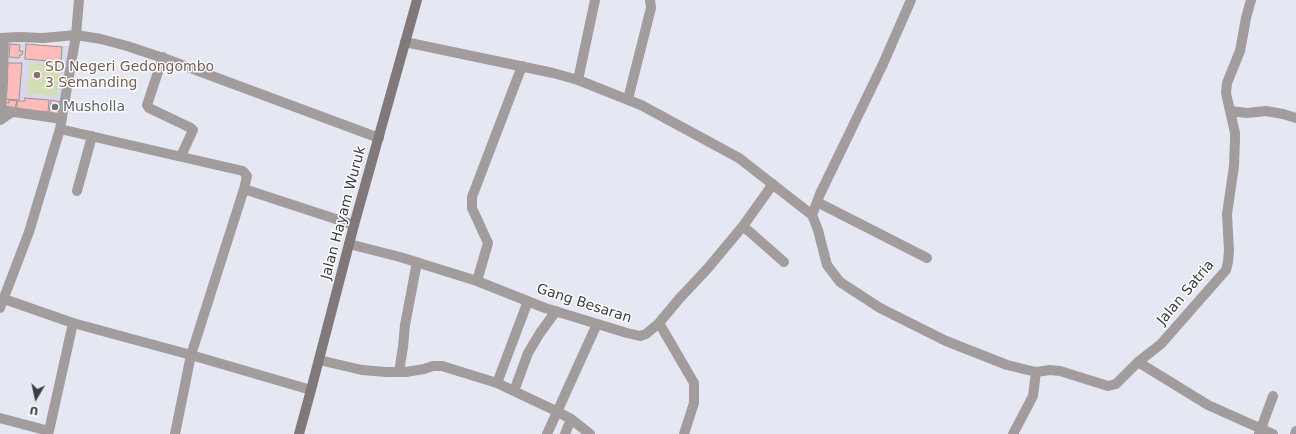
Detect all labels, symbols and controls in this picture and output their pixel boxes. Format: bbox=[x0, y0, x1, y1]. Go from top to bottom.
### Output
place label: SD Negeri Gedongombo 3 Semanding bbox=[45, 59, 214, 92]
marker: SD Negeri Gedongombo 3 Semanding bbox=[32, 70, 42, 80]
place label: Musholla bbox=[63, 99, 125, 115]
marker: Musholla bbox=[50, 102, 60, 112]
street label: Jalan Hayam Wuruk bbox=[318, 144, 370, 282]
street label: Jalan Satria bbox=[1154, 257, 1218, 329]
street label: Gang Besaran bbox=[534, 281, 634, 327]
north arrow bbox=[16, 378, 56, 418]
text: U bbox=[29, 403, 39, 417]

